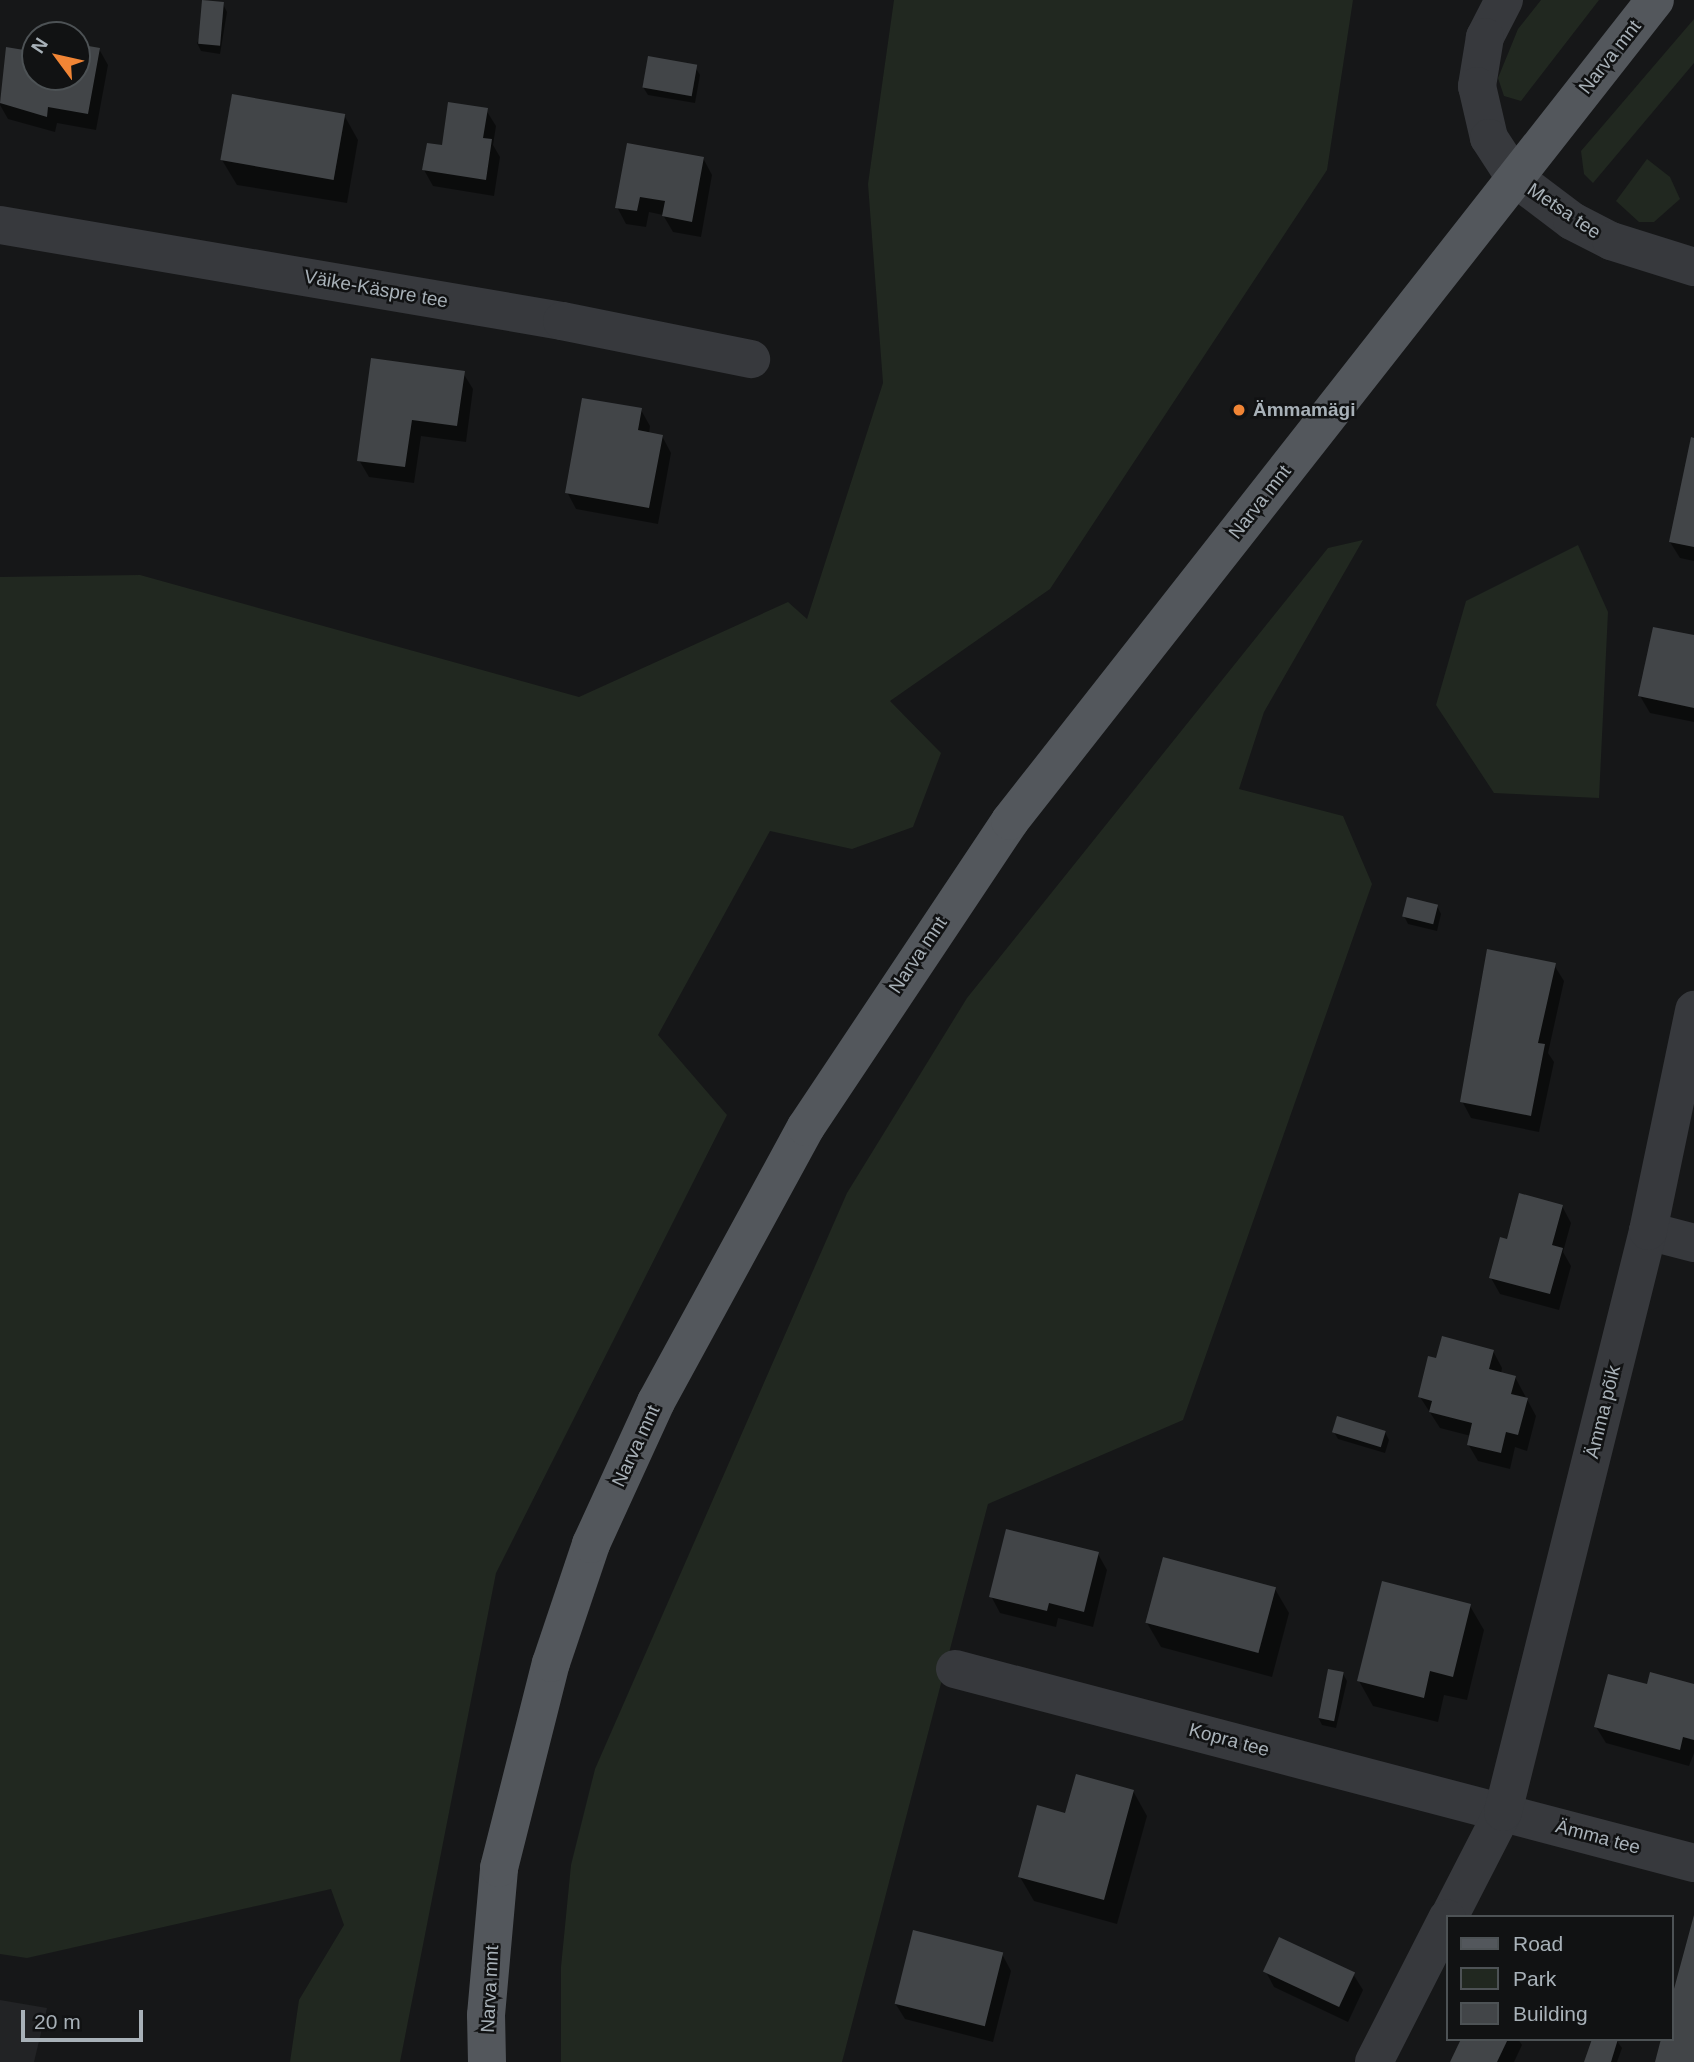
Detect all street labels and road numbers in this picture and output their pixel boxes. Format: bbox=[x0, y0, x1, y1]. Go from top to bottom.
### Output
street label: Narva mnt bbox=[1574, 15, 1646, 99]
street label: Metsa tee bbox=[1523, 178, 1605, 244]
street label: Väike-Käspre tee bbox=[302, 265, 450, 313]
street label: Narva mnt bbox=[1224, 460, 1296, 544]
street label: Narva mnt bbox=[884, 912, 952, 998]
street label: Ämma põik bbox=[1580, 1363, 1626, 1461]
street label: Narva mnt bbox=[607, 1401, 665, 1491]
street label: Kopra tee bbox=[1186, 1718, 1272, 1762]
street label: Ämma tee bbox=[1553, 1815, 1643, 1859]
street label: Narva mnt bbox=[476, 1945, 504, 2033]

